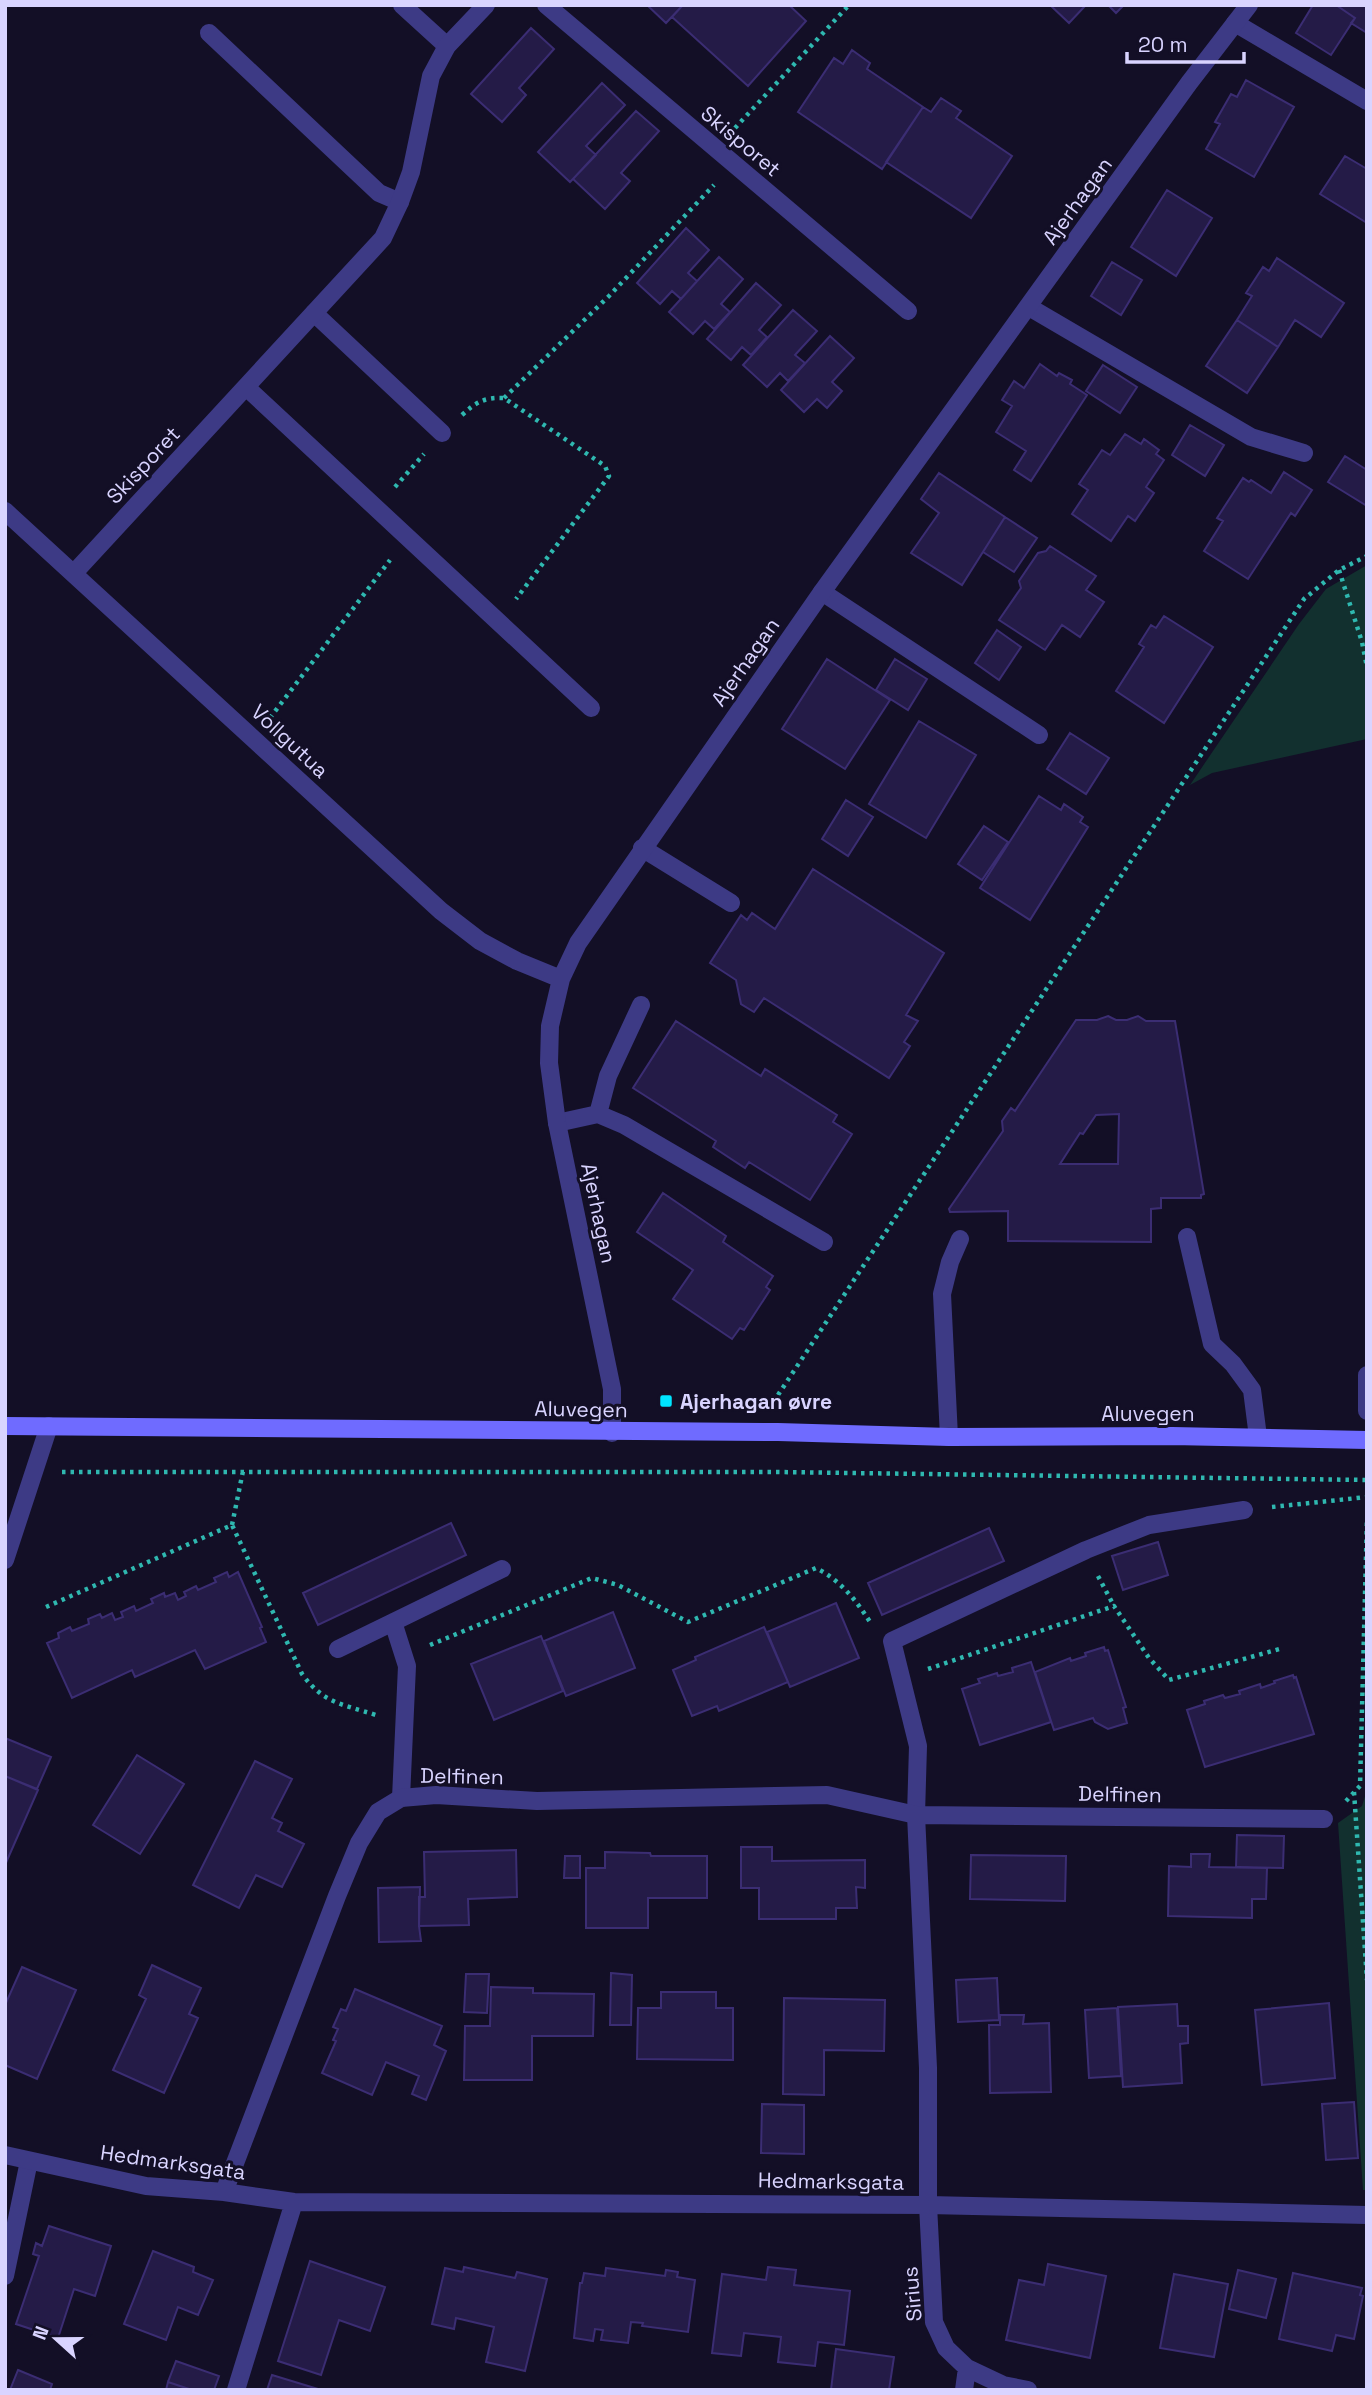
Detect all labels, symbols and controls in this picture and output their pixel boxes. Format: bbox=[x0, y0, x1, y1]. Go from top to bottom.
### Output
scale bar bbox=[1127, 21, 1244, 65]
text: 20 m bbox=[1138, 31, 1188, 58]
street label: Skisporet bbox=[696, 100, 786, 182]
street label: Ajerhagan bbox=[1036, 152, 1118, 250]
street label: Skisporet bbox=[100, 421, 186, 509]
street label: Ajerhagan bbox=[705, 613, 785, 711]
street label: Vollgutua bbox=[246, 698, 334, 784]
street label: Ajerhagan bbox=[575, 1160, 623, 1266]
place label: Ajerhagan øvre bbox=[680, 1388, 832, 1415]
marker: Ajerhagan øvre bbox=[658, 1393, 674, 1409]
street label: Aluvegen bbox=[534, 1395, 628, 1423]
street label: Aluvegen bbox=[1101, 1400, 1195, 1427]
street label: Delfinen bbox=[420, 1762, 504, 1790]
street label: Delfinen bbox=[1078, 1780, 1162, 1808]
street label: Hedmarksgata bbox=[99, 2138, 247, 2186]
street label: Hedmarksgata bbox=[758, 2166, 904, 2196]
street label: Sirius bbox=[896, 2265, 928, 2323]
north arrow bbox=[21, 2304, 91, 2374]
text: N bbox=[27, 2323, 55, 2344]

